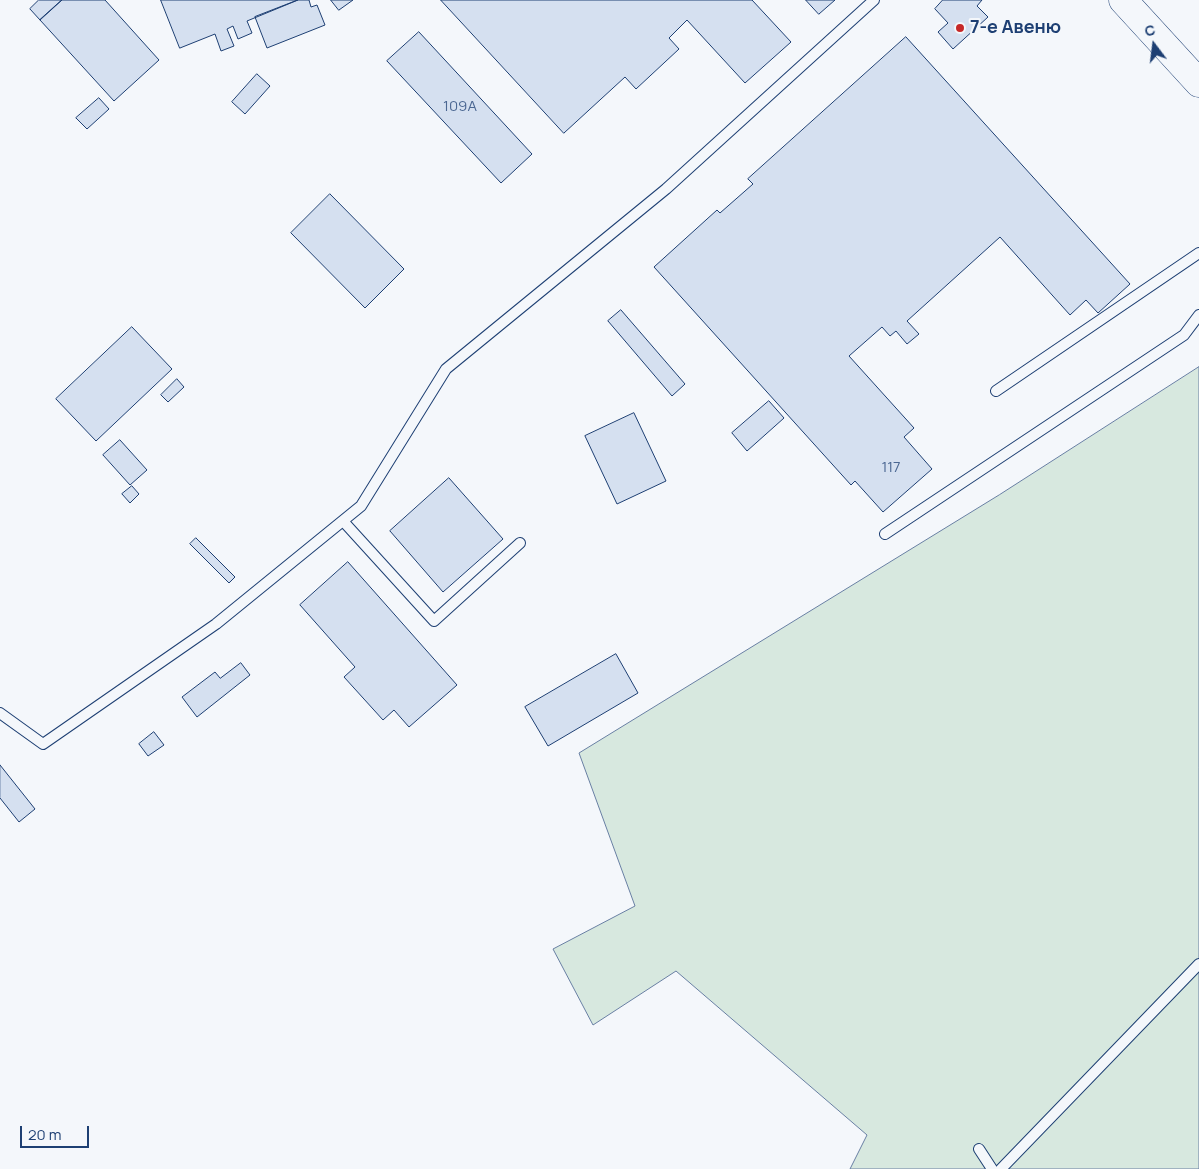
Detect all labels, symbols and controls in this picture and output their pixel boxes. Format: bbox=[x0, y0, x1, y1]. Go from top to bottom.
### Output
place label: 7-е Авеню bbox=[970, 17, 1061, 39]
north arrow bbox=[1129, 20, 1179, 70]
text: С bbox=[1143, 20, 1157, 41]
marker: 7-е Авеню bbox=[954, 22, 966, 34]
house number: 109А bbox=[443, 98, 477, 116]
house number: 117 bbox=[881, 459, 901, 477]
scale bar bbox=[22, 1116, 91, 1148]
text: 20 m bbox=[28, 1124, 61, 1145]

